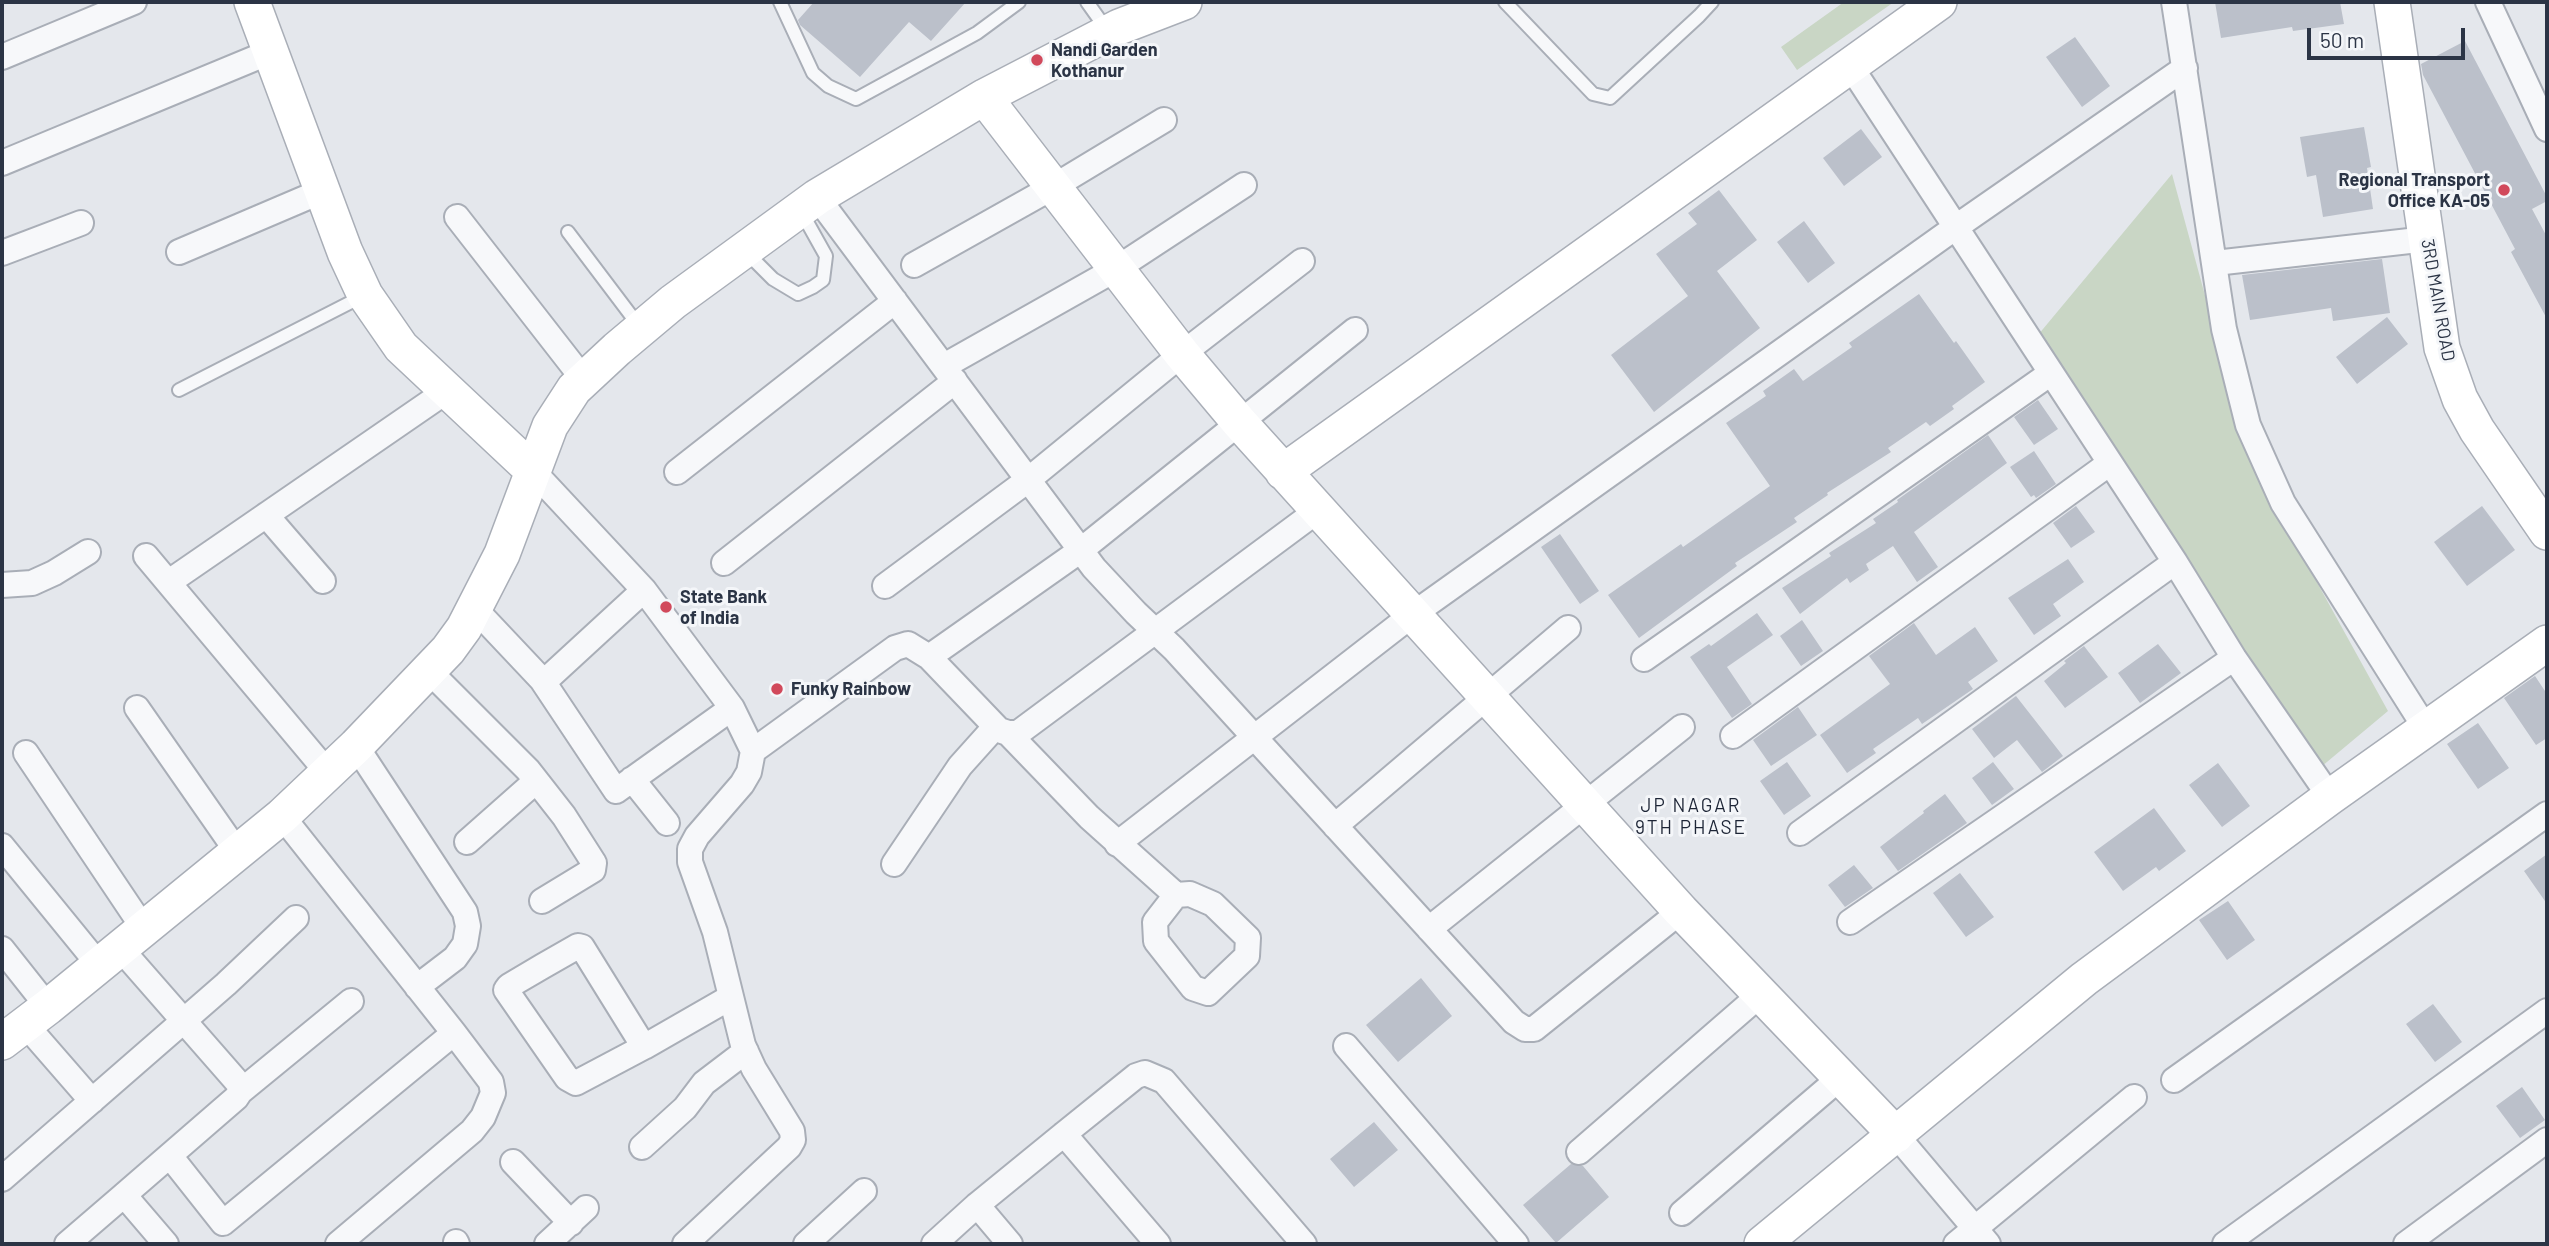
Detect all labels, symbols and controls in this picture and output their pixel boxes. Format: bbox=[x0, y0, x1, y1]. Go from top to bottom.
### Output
scale bar bbox=[2311, 14, 2468, 58]
text: 50 m bbox=[2320, 27, 2364, 52]
place label: Nandi Garden Kothanur bbox=[1051, 39, 1158, 82]
marker: Nandi Garden Kothanur bbox=[1029, 52, 1045, 68]
place label: Regional Transport Office KA-05 bbox=[2339, 169, 2490, 212]
marker: Regional Transport Office KA-05 bbox=[2496, 182, 2512, 198]
street label: 3RD MAIN ROAD bbox=[2417, 237, 2459, 363]
place label: State Bank of India bbox=[680, 586, 767, 628]
marker: State Bank of India bbox=[658, 599, 674, 615]
place label: Funky Rainbow bbox=[791, 678, 911, 700]
marker: Funky Rainbow bbox=[769, 681, 785, 697]
district label: JP NAGAR 9TH PHASE bbox=[1636, 795, 1746, 839]

